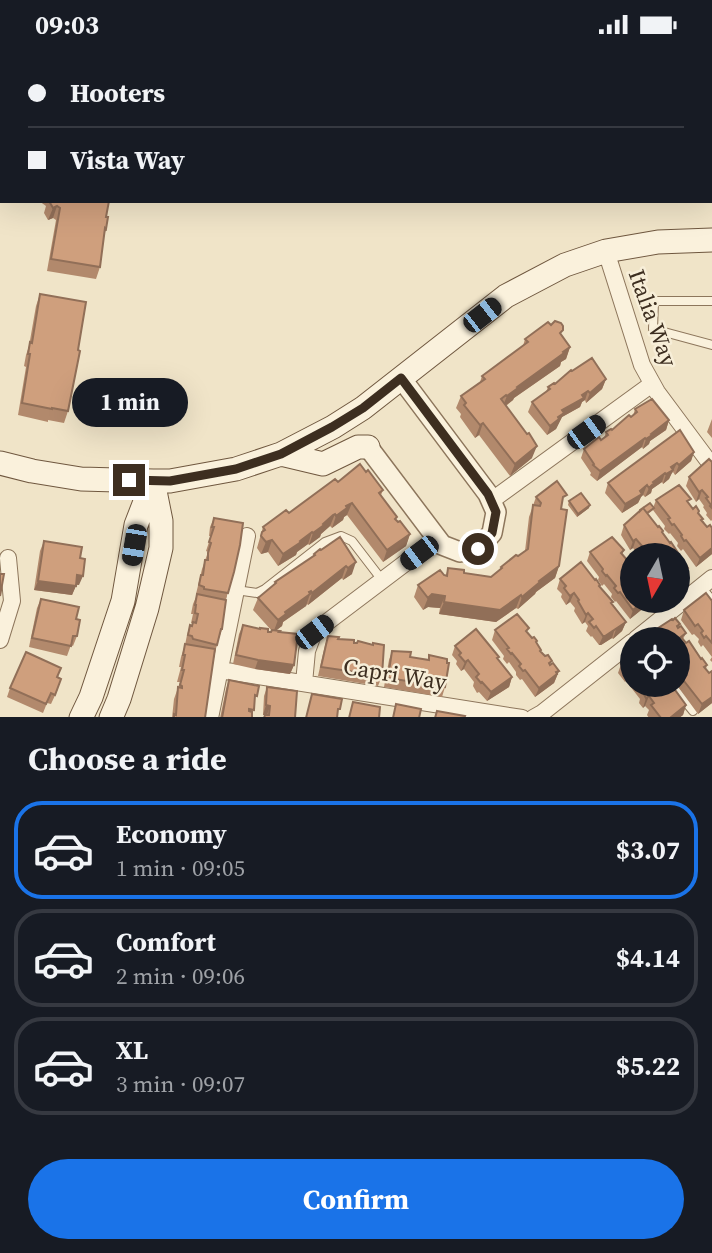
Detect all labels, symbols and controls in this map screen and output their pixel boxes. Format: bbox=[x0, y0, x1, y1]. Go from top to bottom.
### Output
text: 09:03 bbox=[35, 7, 99, 43]
text: Hooters bbox=[70, 75, 165, 111]
text: Vista Way bbox=[70, 142, 185, 178]
street label: Italia Way bbox=[621, 265, 685, 371]
car bbox=[459, 294, 506, 336]
callout: 1 min bbox=[71, 379, 187, 427]
text: 1 min bbox=[100, 386, 160, 418]
car bbox=[563, 411, 610, 453]
route end bbox=[113, 464, 145, 496]
car bbox=[121, 522, 148, 568]
car bbox=[396, 532, 443, 574]
route start bbox=[462, 533, 494, 565]
north arrow bbox=[620, 543, 690, 613]
map controls bbox=[620, 543, 690, 697]
car bbox=[291, 611, 338, 653]
button: locate bbox=[620, 627, 690, 697]
street label: Capri Way bbox=[341, 650, 449, 698]
text: Choose a ride bbox=[28, 737, 227, 781]
text: Economy bbox=[116, 816, 227, 852]
icon: car bbox=[32, 819, 95, 882]
text: $3.07 bbox=[616, 832, 680, 868]
text: 1 min · 09:05 bbox=[116, 852, 245, 884]
text: Comfort bbox=[116, 924, 216, 960]
icon: car bbox=[32, 927, 95, 990]
text: $4.14 bbox=[616, 940, 680, 976]
text: 2 min · 09:06 bbox=[116, 960, 245, 992]
text: XL bbox=[116, 1032, 148, 1068]
icon: car bbox=[32, 1035, 95, 1098]
text: $5.22 bbox=[616, 1048, 680, 1084]
text: 3 min · 09:07 bbox=[116, 1068, 245, 1100]
button: Confirm bbox=[28, 1159, 684, 1239]

